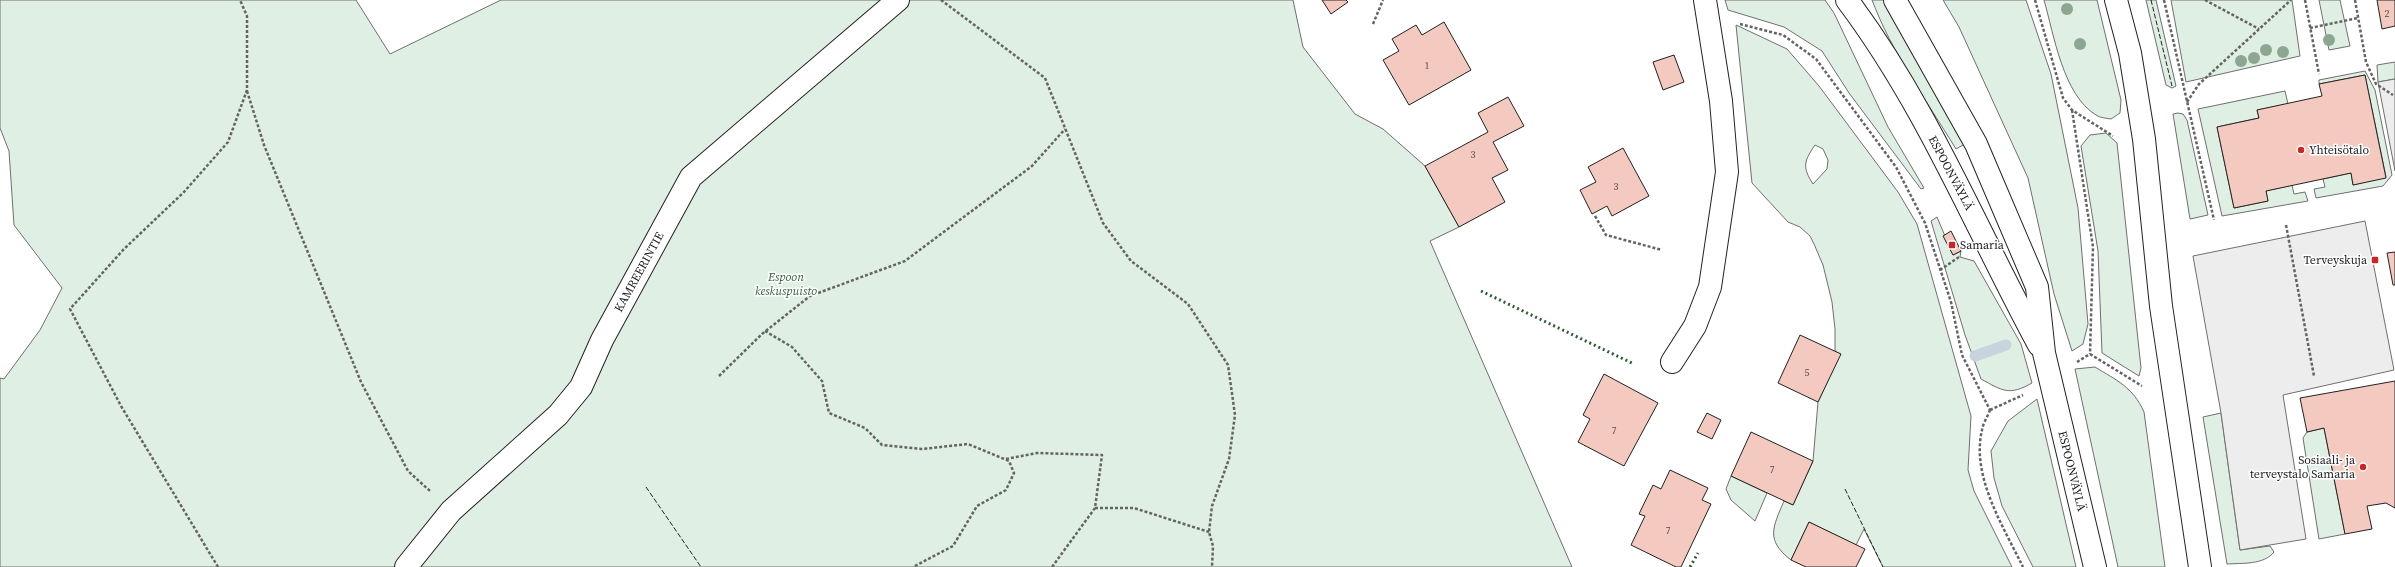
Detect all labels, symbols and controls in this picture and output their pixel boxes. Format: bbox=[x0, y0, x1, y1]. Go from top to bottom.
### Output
house number: 2 bbox=[2385, 7, 2390, 20]
house number: 1 bbox=[1425, 59, 1430, 72]
street label: ESPOONVÄYLÄ bbox=[1925, 133, 1977, 213]
place label: Yhteisötalo bbox=[2309, 142, 2370, 158]
marker: Yhteisötalo bbox=[2296, 145, 2306, 155]
house number: 3 bbox=[1471, 148, 1476, 161]
house number: 3 bbox=[1614, 180, 1619, 193]
street label: KAMREERINTIE bbox=[610, 229, 668, 315]
place label: Samaria bbox=[1960, 237, 2005, 253]
marker: Samaria bbox=[1947, 240, 1957, 250]
place label: Terveyskuja bbox=[2303, 252, 2368, 268]
marker: Terveyskuja bbox=[2370, 255, 2380, 265]
park label: Espoon keskuspuisto bbox=[755, 269, 817, 299]
house number: 5 bbox=[1805, 366, 1810, 379]
house number: 7 bbox=[1612, 424, 1617, 437]
street label: ESPOONVÄYLÄ bbox=[2054, 429, 2090, 513]
place label: Sosiaali- ja terveystalo Samaria bbox=[2250, 452, 2356, 482]
marker: Sosiaali- ja terveystalo Samaria bbox=[2358, 462, 2368, 472]
house number: 7 bbox=[1770, 463, 1775, 476]
house number: 7 bbox=[1666, 524, 1671, 537]

